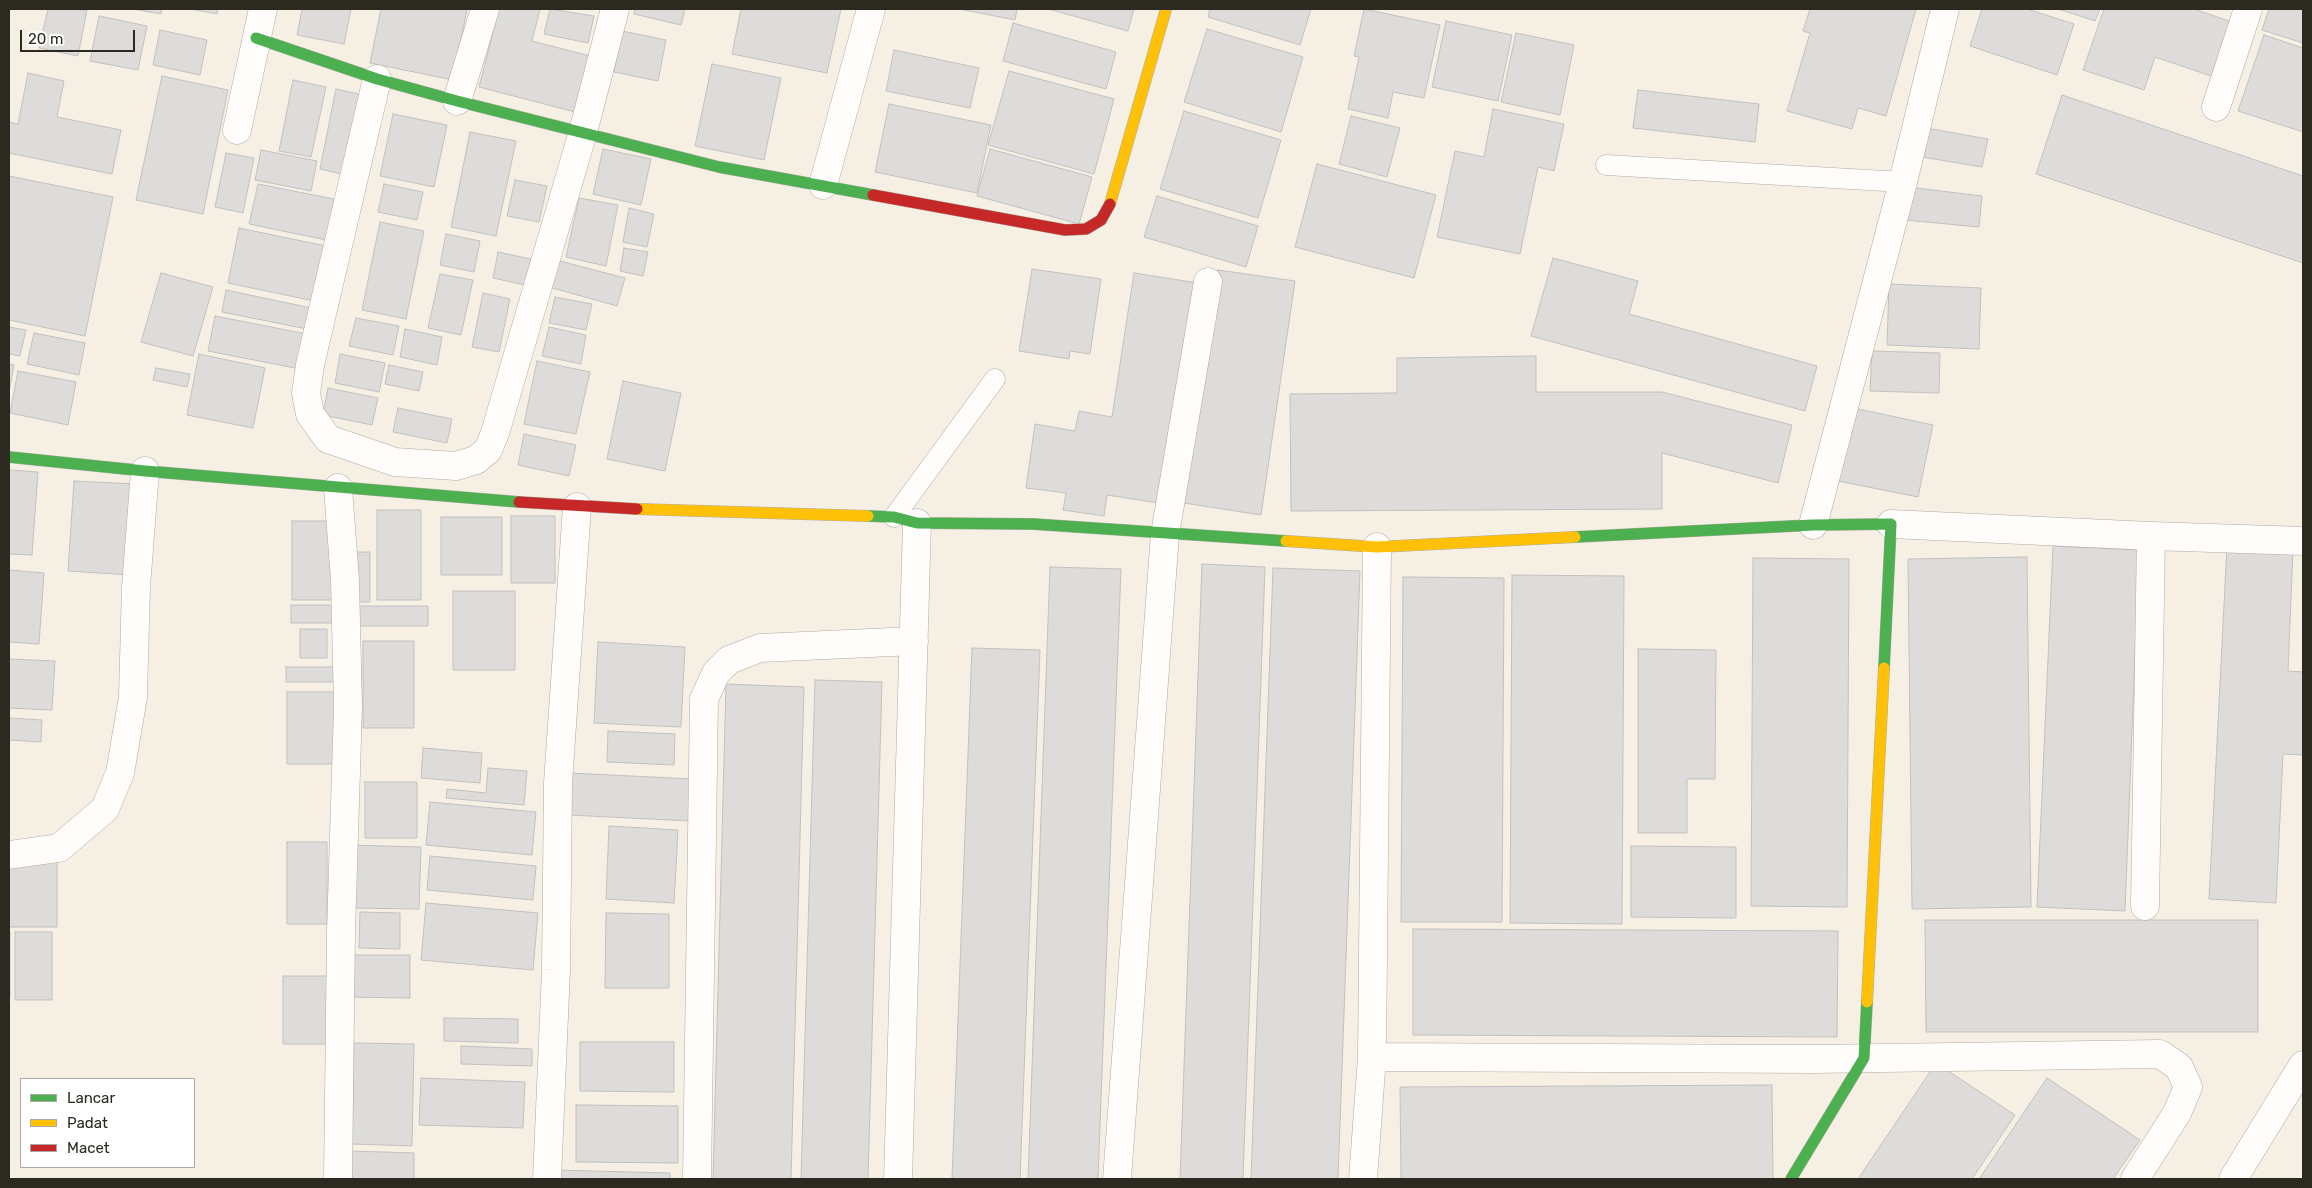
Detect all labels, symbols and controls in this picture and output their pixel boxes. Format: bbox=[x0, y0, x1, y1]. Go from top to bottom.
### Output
scale bar bbox=[22, 20, 138, 52]
text: 20 m bbox=[28, 30, 63, 48]
legend bbox=[20, 1078, 195, 1168]
text: Lancar bbox=[67, 1089, 115, 1107]
text: Padat bbox=[67, 1114, 108, 1132]
text: Macet bbox=[67, 1139, 110, 1157]

